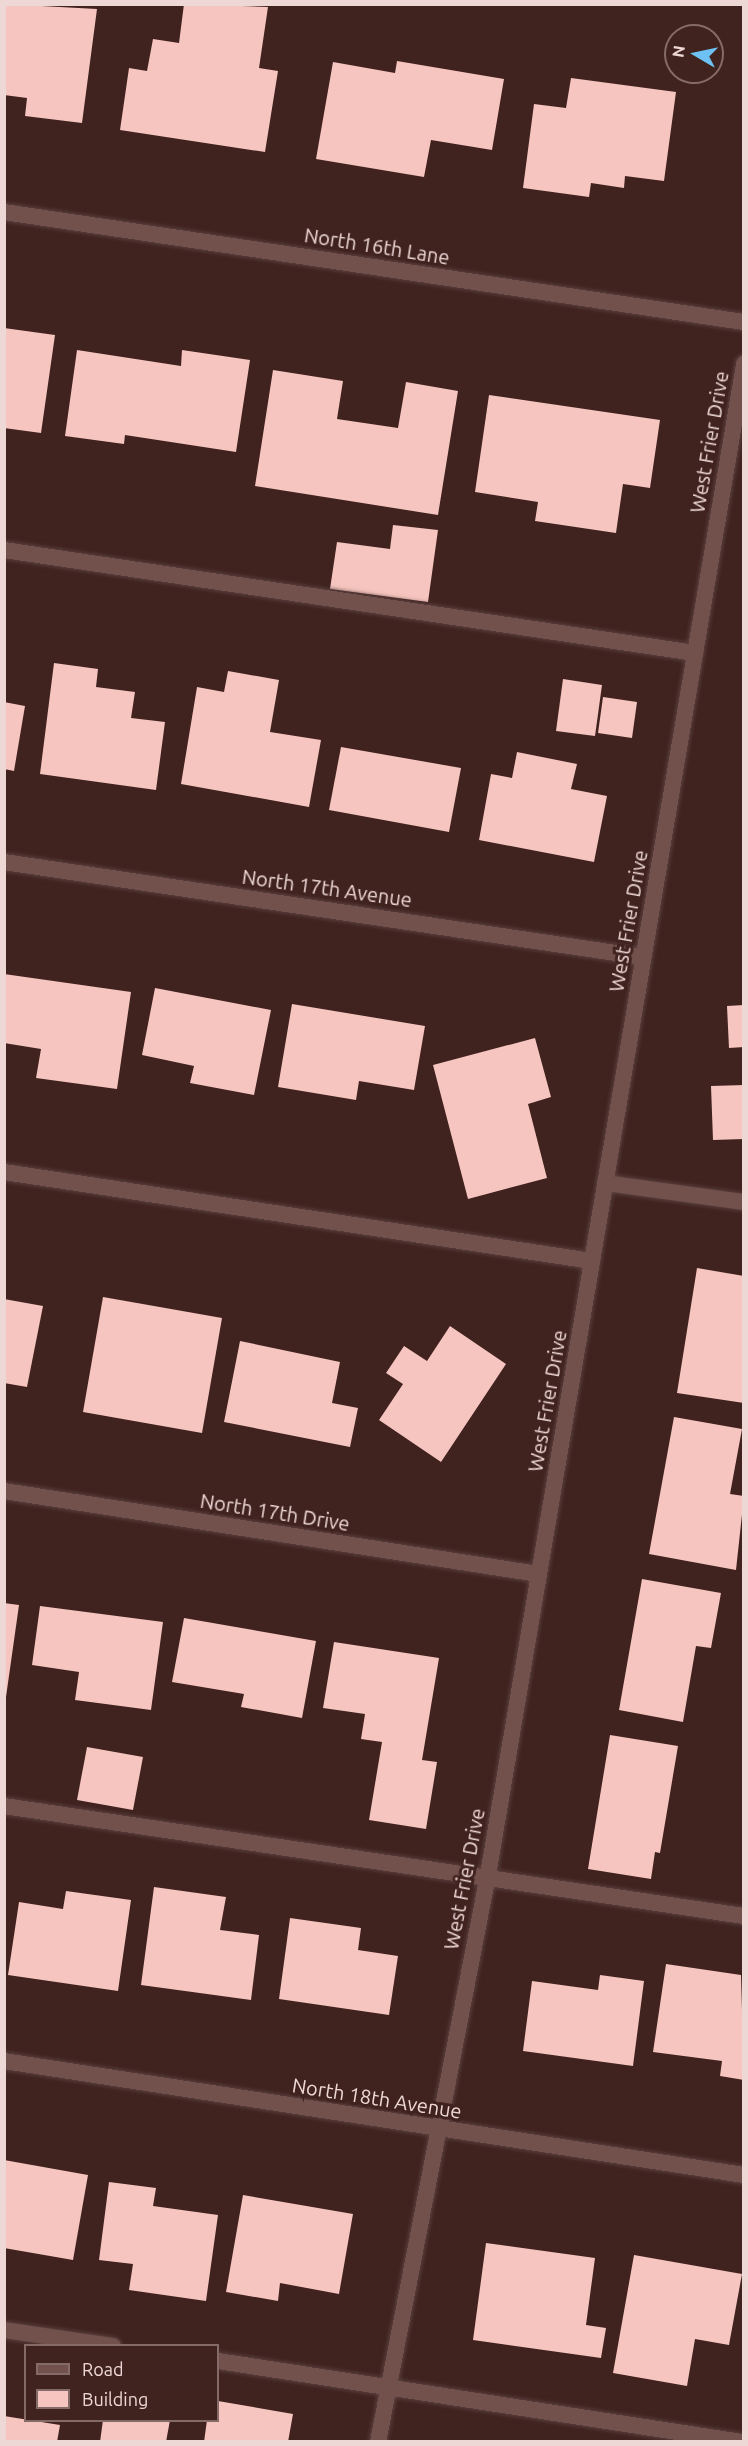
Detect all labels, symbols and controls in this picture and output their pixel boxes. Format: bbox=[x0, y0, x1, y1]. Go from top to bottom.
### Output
north arrow bbox=[664, 24, 724, 84]
text: N bbox=[668, 44, 688, 59]
street label: North 16th Lane bbox=[303, 223, 451, 269]
street label: West Frier Drive bbox=[685, 369, 733, 515]
street label: West Frier Drive bbox=[604, 848, 652, 994]
street label: North 17th Avenue bbox=[241, 864, 413, 912]
street label: West Frier Drive bbox=[523, 1328, 571, 1474]
street label: North 17th Drive bbox=[198, 1488, 352, 1536]
street label: West Frier Drive bbox=[439, 1806, 489, 1952]
street label: North 18th Avenue bbox=[291, 2073, 463, 2123]
legend bbox=[24, 2344, 219, 2422]
text: Road bbox=[82, 2359, 124, 2379]
text: Building bbox=[82, 2389, 148, 2409]

